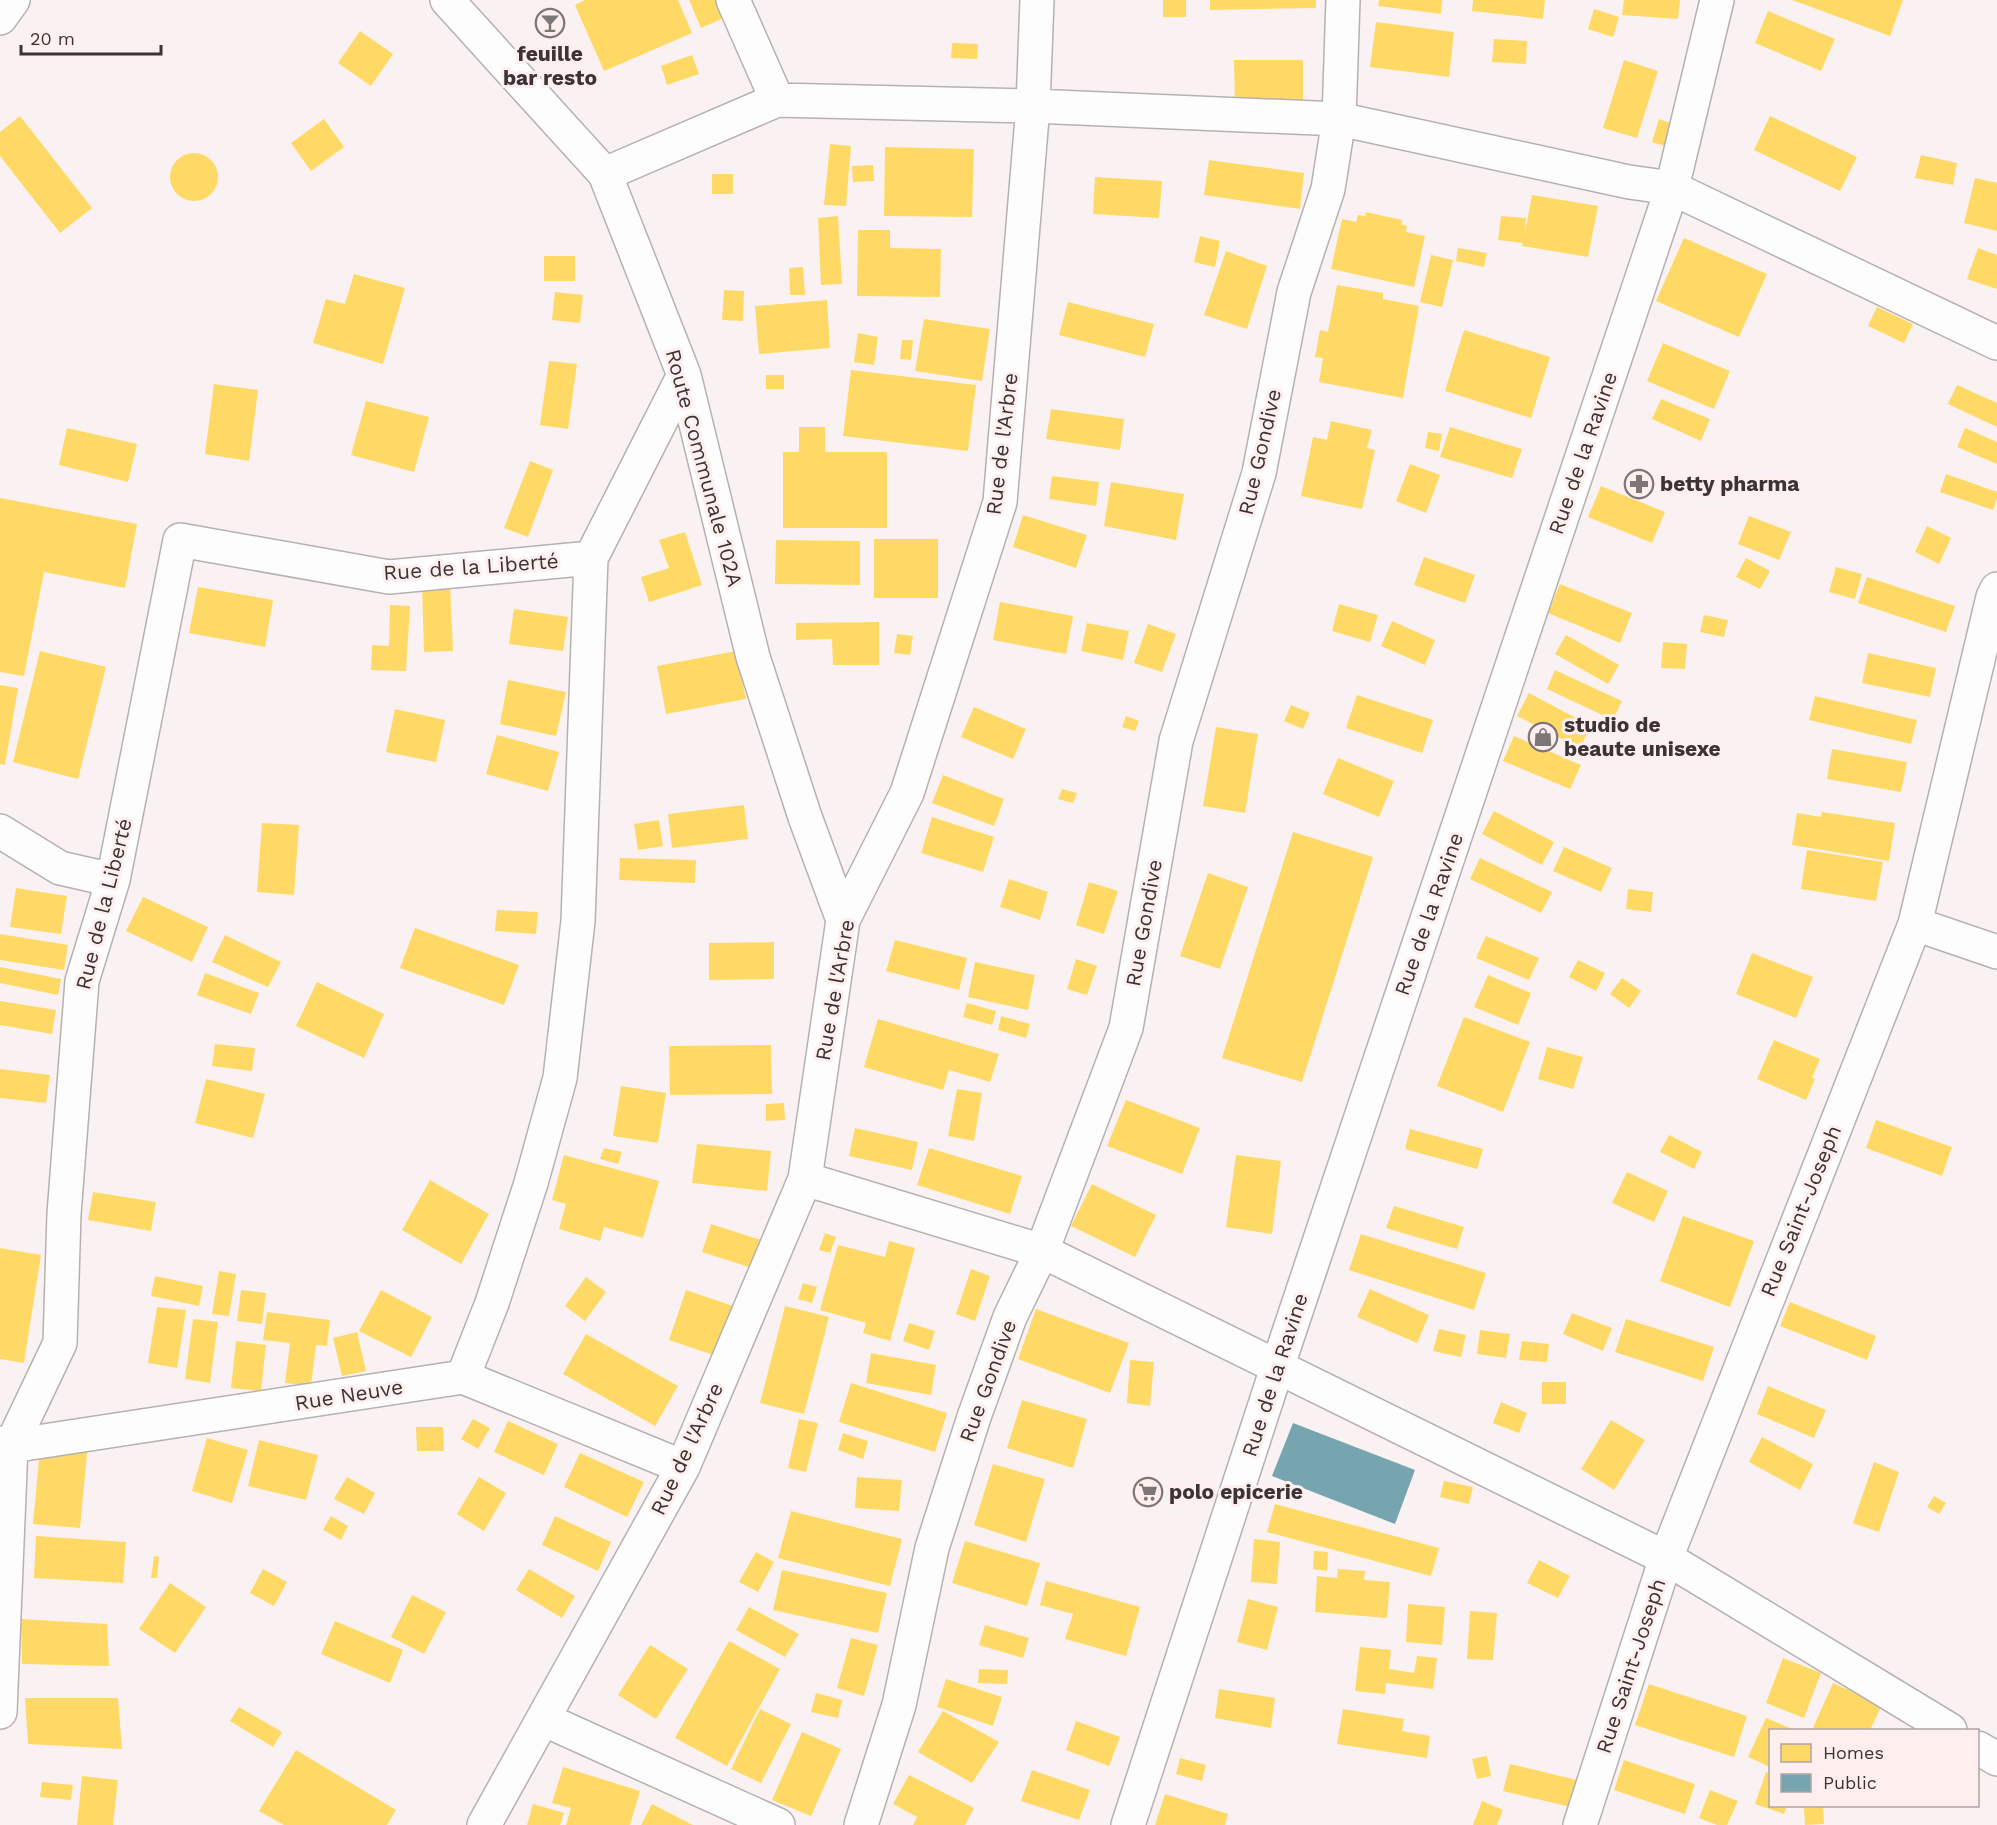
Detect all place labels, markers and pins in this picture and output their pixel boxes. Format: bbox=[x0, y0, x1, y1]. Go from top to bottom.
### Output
bar icon: feuille bar resto bbox=[534, 7, 566, 39]
place label: feuille bar resto bbox=[503, 41, 597, 90]
pharmacy icon: betty pharma bbox=[1623, 468, 1655, 500]
place label: betty pharma bbox=[1660, 471, 1800, 496]
place label: studio de beaute unisexe bbox=[1564, 712, 1721, 761]
shop icon: studio de beaute unisexe bbox=[1527, 721, 1559, 753]
supermarket icon: polo epicerie bbox=[1132, 1476, 1164, 1508]
place label: polo epicerie bbox=[1169, 1479, 1303, 1504]

